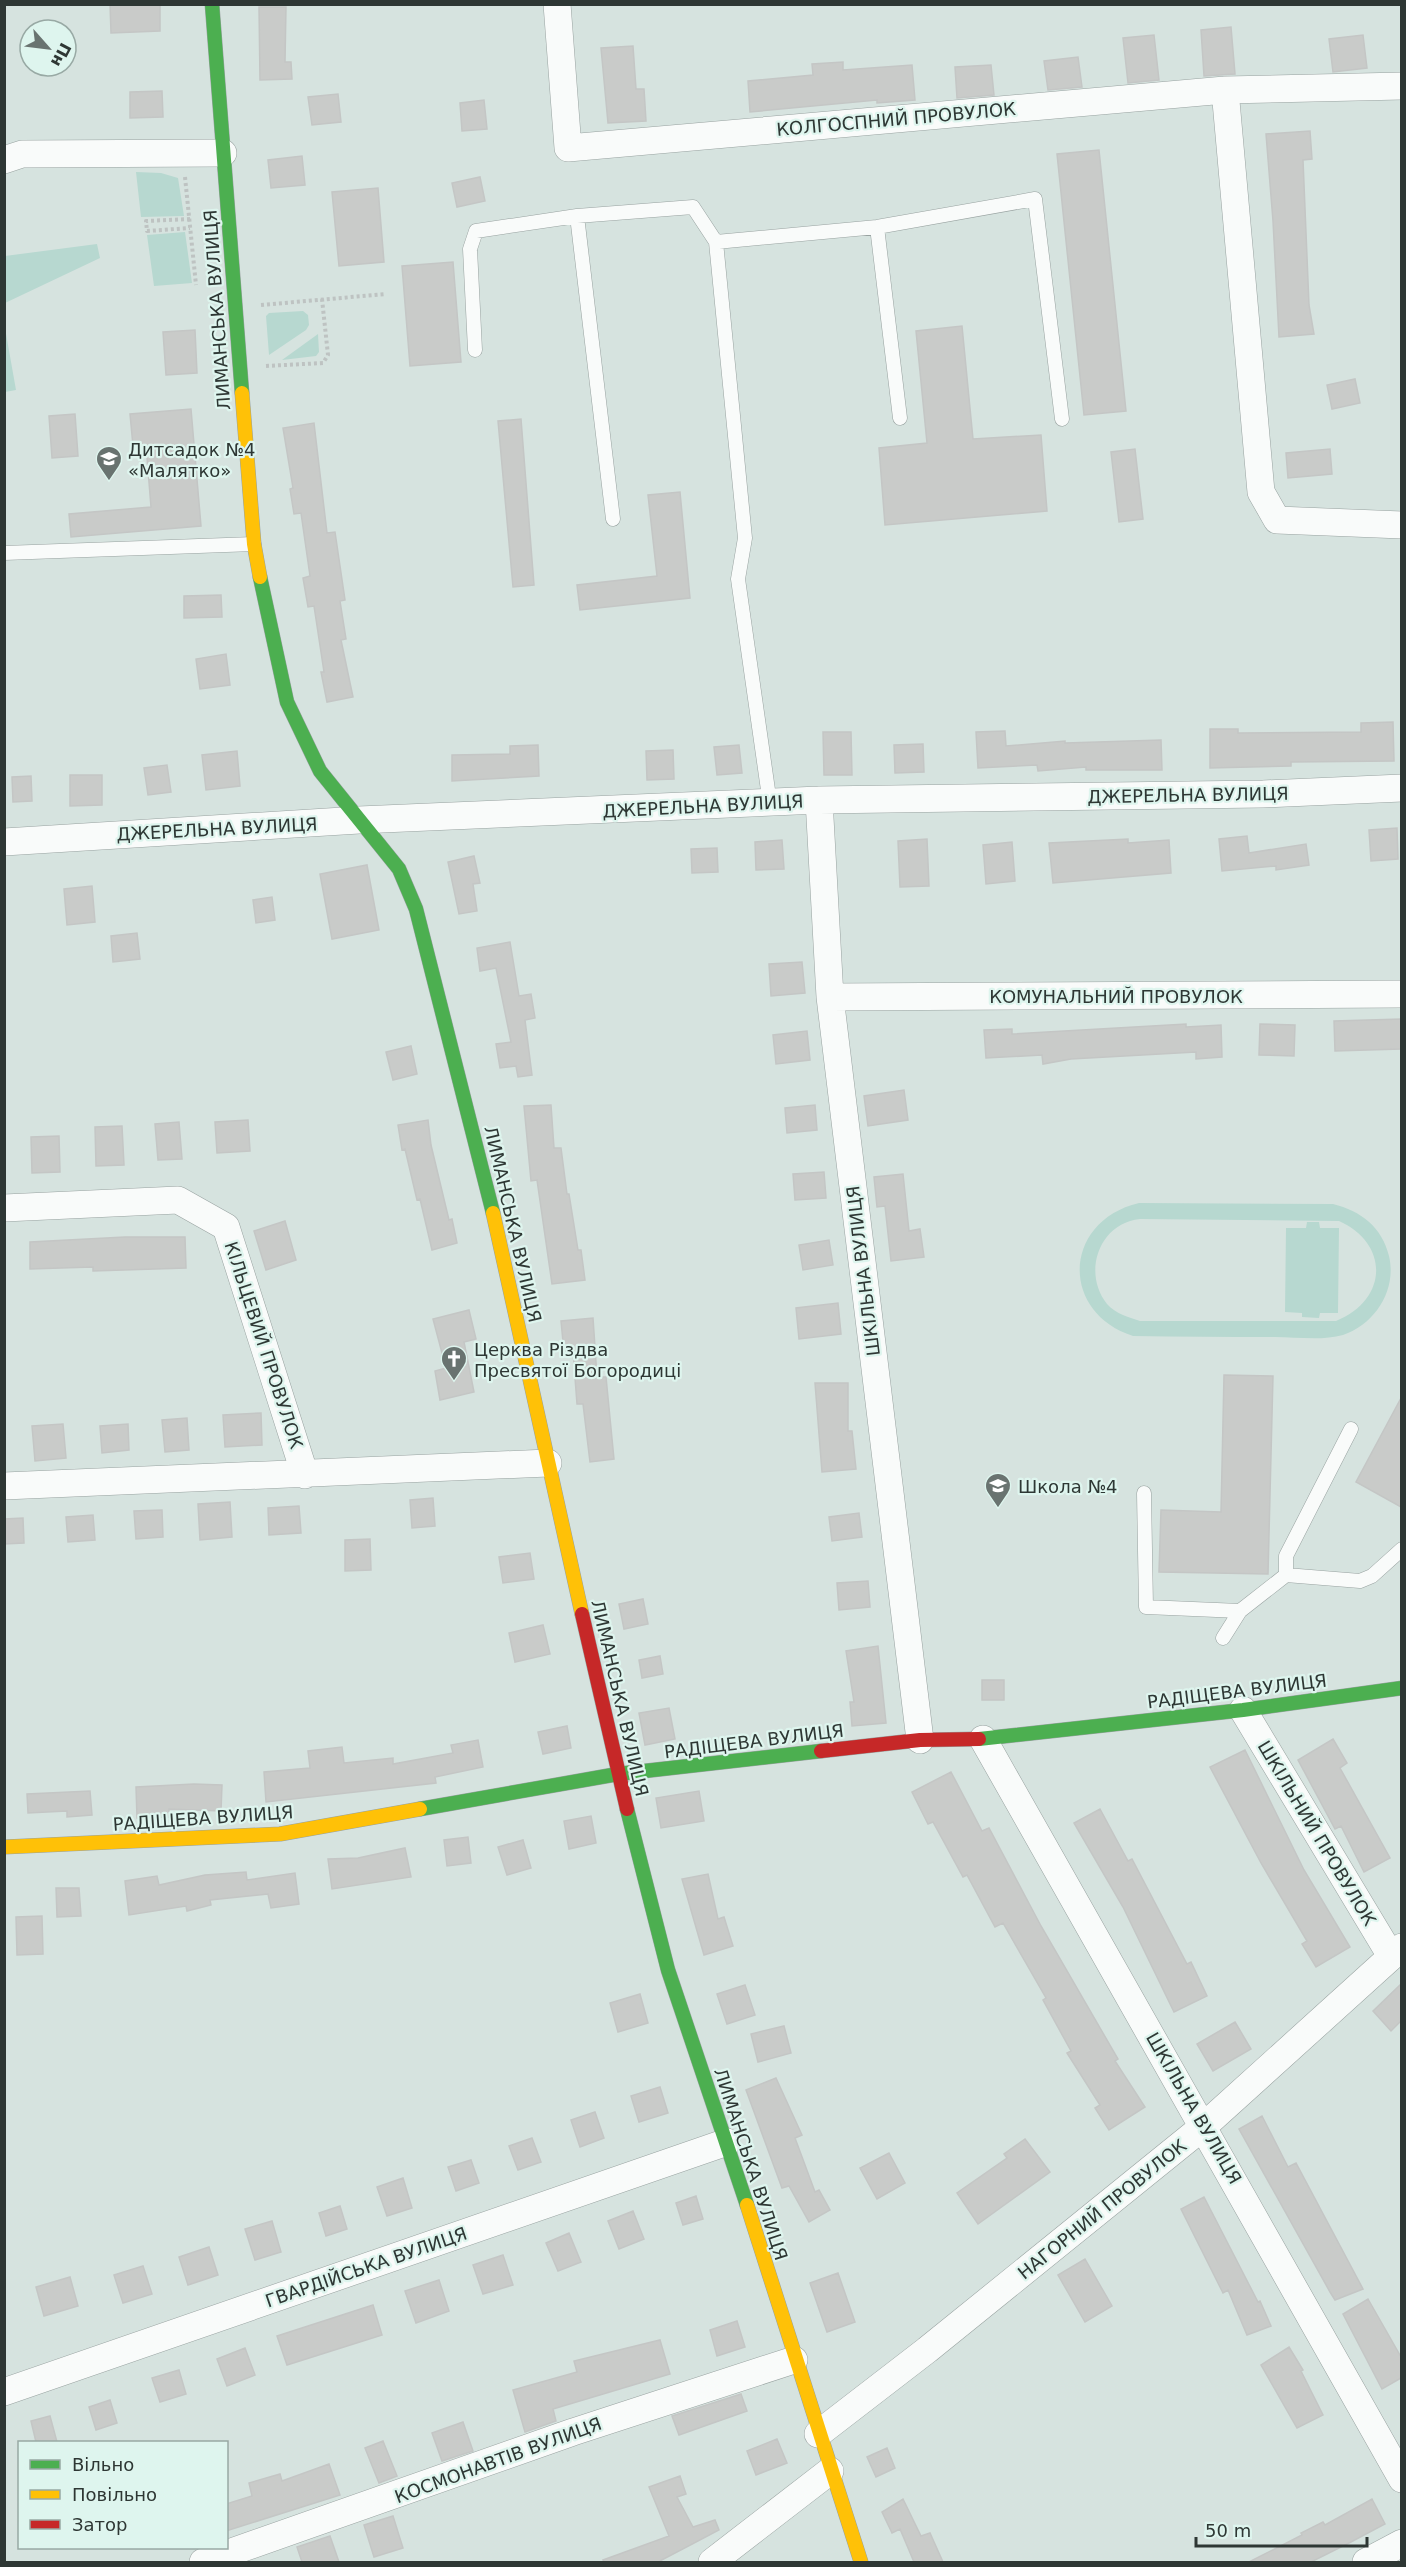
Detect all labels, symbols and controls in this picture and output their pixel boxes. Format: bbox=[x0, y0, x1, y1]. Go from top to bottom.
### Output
north arrow bbox=[18, 18, 78, 78]
text: Пн bbox=[47, 40, 75, 70]
street label: КОЛГОСПНИЙ ПРОВУЛОК bbox=[775, 98, 1017, 140]
street label: ЛИМАНСЬКА ВУЛИЦЯ bbox=[200, 209, 234, 411]
place label: Дитсадок №4 «Малятко» bbox=[128, 439, 255, 481]
school or university icon: Дитсадок №4 «Малятко» bbox=[94, 444, 124, 482]
street label: ДЖЕРЕЛЬНА ВУЛИЦЯ bbox=[1087, 783, 1289, 807]
street label: ДЖЕРЕЛЬНА ВУЛИЦЯ bbox=[602, 790, 804, 822]
street label: ДЖЕРЕЛЬНА ВУЛИЦЯ bbox=[116, 813, 318, 845]
street label: КОМУНАЛЬНИЙ ПРОВУЛОК bbox=[989, 986, 1243, 1007]
street label: ЛИМАНСЬКА ВУЛИЦЯ bbox=[480, 1124, 546, 1324]
street label: ШКІЛЬНА ВУЛИЦЯ bbox=[842, 1185, 884, 1357]
street label: КІЛЬЦЕВИЙ ПРОВУЛОК bbox=[221, 1239, 308, 1451]
place label: Церква Різдва Пресвятої Богородиці bbox=[474, 1339, 681, 1381]
church icon: Церква Різдва Пресвятої Богородиці bbox=[439, 1344, 469, 1382]
school or university icon: Школа №4 bbox=[983, 1471, 1013, 1509]
place label: Школа №4 bbox=[1018, 1476, 1118, 1497]
street label: ЛИМАНСЬКА ВУЛИЦЯ bbox=[587, 1598, 653, 1798]
street label: РАДІЩЕВА ВУЛИЦЯ bbox=[1146, 1670, 1328, 1712]
street label: РАДІЩЕВА ВУЛИЦЯ bbox=[663, 1720, 845, 1762]
street label: ШКІЛЬНИЙ ПРОВУЛОК bbox=[1253, 1737, 1381, 1929]
street label: РАДІЩЕВА ВУЛИЦЯ bbox=[112, 1801, 294, 1835]
street label: ШКІЛЬНА ВУЛИЦЯ bbox=[1142, 2028, 1246, 2188]
street label: ЛИМАНСЬКА ВУЛИЦЯ bbox=[710, 2065, 792, 2263]
street label: НАГОРНИЙ ПРОВУЛОК bbox=[1014, 2135, 1191, 2283]
street label: ГВАРДІЙСЬКА ВУЛИЦЯ bbox=[262, 2223, 470, 2311]
street label: КОСМОНАВТІВ ВУЛИЦЯ bbox=[392, 2413, 604, 2507]
legend bbox=[18, 2441, 228, 2549]
text: Вільно bbox=[72, 2454, 134, 2475]
text: Повільно bbox=[72, 2484, 157, 2505]
scale bar bbox=[1196, 2510, 1367, 2548]
text: Затор bbox=[72, 2514, 128, 2535]
text: 50 m bbox=[1205, 2520, 1251, 2541]

